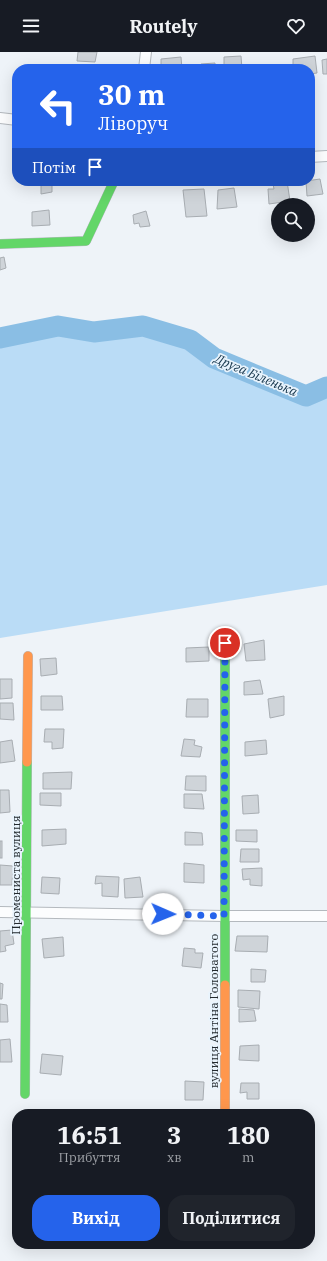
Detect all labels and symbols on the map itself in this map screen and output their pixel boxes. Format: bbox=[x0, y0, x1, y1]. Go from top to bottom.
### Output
water label: Друга Біленька bbox=[210, 349, 300, 400]
pin bbox=[208, 626, 242, 660]
street label: Промениста вулиця bbox=[8, 815, 23, 935]
position arrow bbox=[142, 893, 184, 935]
street label: вулиця Антіна Головатого bbox=[206, 933, 221, 1088]

